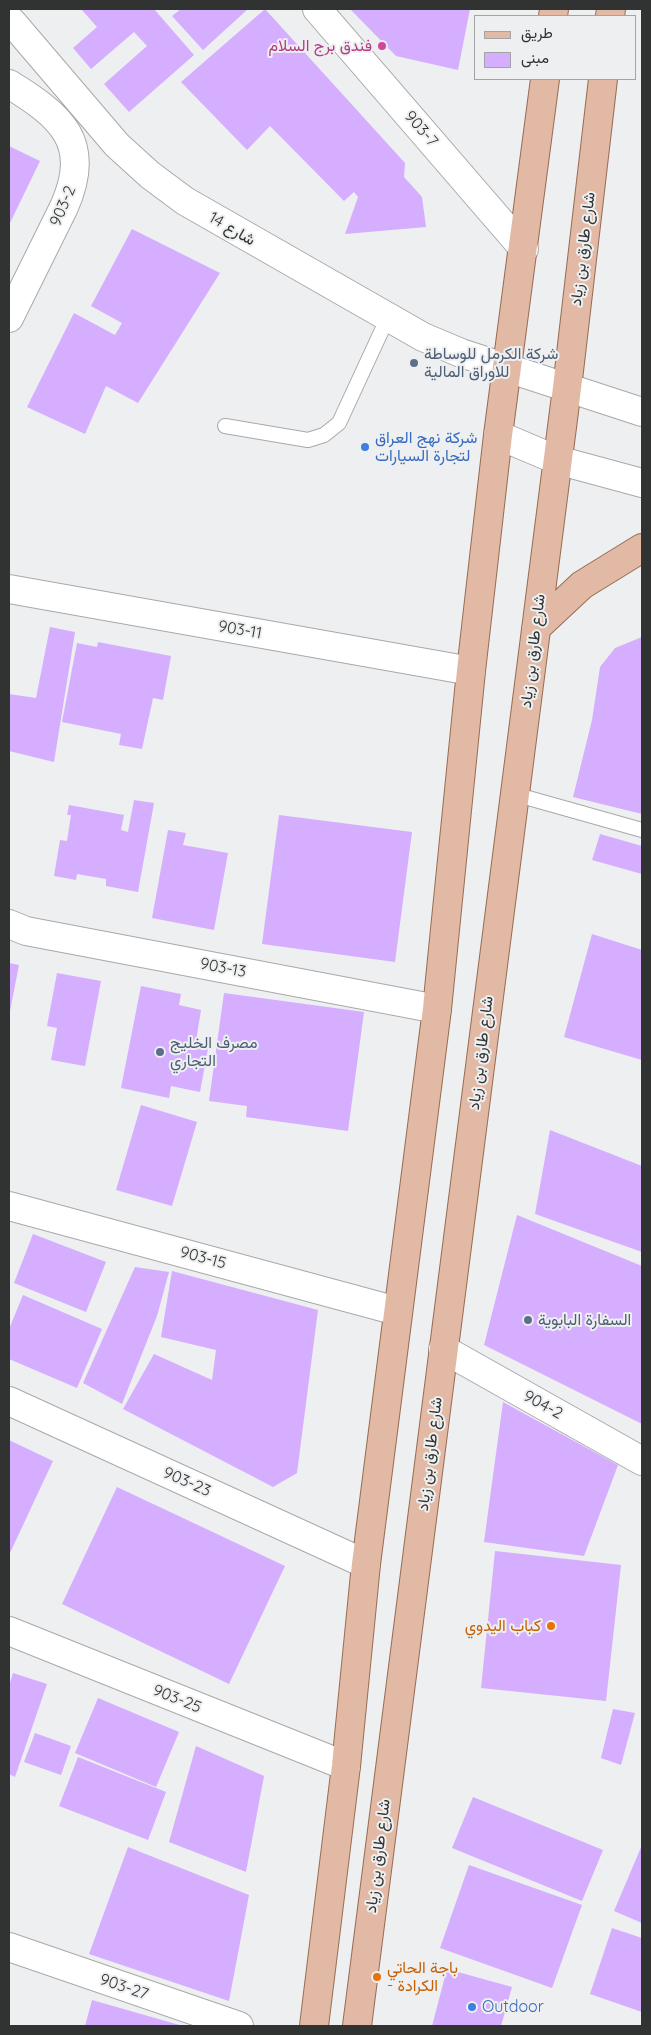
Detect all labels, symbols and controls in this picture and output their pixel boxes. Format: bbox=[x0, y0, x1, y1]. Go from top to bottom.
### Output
legend bbox=[473, 15, 636, 80]
text: طريق bbox=[521, 23, 553, 42]
place label: فندق برج السلام bbox=[268, 36, 372, 56]
marker: فندق برج السلام bbox=[376, 40, 388, 52]
text: مبنى bbox=[521, 48, 549, 67]
street label: 903-7 bbox=[400, 107, 442, 151]
street label: 903-2 bbox=[46, 183, 80, 229]
street label: شارع طارق بن زياد bbox=[566, 191, 600, 307]
street label: شارع 14 bbox=[205, 208, 259, 250]
place label: شركة الكرمل للوساطة للاوراق المالية bbox=[424, 344, 558, 382]
marker: شركة الكرمل للوساطة للاوراق المالية bbox=[408, 357, 420, 369]
place label: شركة نهج العراق لتجارة السيارات bbox=[375, 428, 477, 466]
marker: شركة نهج العراق لتجارة السيارات bbox=[359, 441, 371, 453]
street label: شارع طارق بن زياد bbox=[516, 593, 550, 709]
street label: 903-11 bbox=[217, 617, 263, 643]
street label: 903-13 bbox=[198, 954, 248, 982]
street label: شارع طارق بن زياد bbox=[464, 995, 498, 1111]
place label: مصرف الخليج التجاري bbox=[170, 1033, 258, 1071]
marker: مصرف الخليج التجاري bbox=[154, 1046, 166, 1058]
street label: 903-15 bbox=[178, 1243, 228, 1273]
place label: السفارة البابوية bbox=[538, 1310, 631, 1330]
marker: السفارة البابوية bbox=[522, 1314, 534, 1326]
street label: 904-2 bbox=[520, 1386, 566, 1424]
street label: شارع طارق بن زياد bbox=[413, 1396, 447, 1512]
street label: 903-23 bbox=[160, 1463, 214, 1501]
place label: كباب اليدوي bbox=[465, 1616, 541, 1636]
marker: كباب اليدوي bbox=[545, 1620, 557, 1632]
street label: 903-25 bbox=[150, 1681, 204, 1717]
street label: شارع طارق بن زياد bbox=[361, 1798, 395, 1914]
place label: باجة الحاتي - الكرادة bbox=[387, 1958, 458, 1996]
street label: 903-27 bbox=[97, 1970, 151, 2004]
marker: باجة الحاتي - الكرادة bbox=[371, 1971, 383, 1983]
place label: Outdoor bbox=[482, 1997, 544, 2017]
marker: Outdoor bbox=[466, 2001, 478, 2013]

